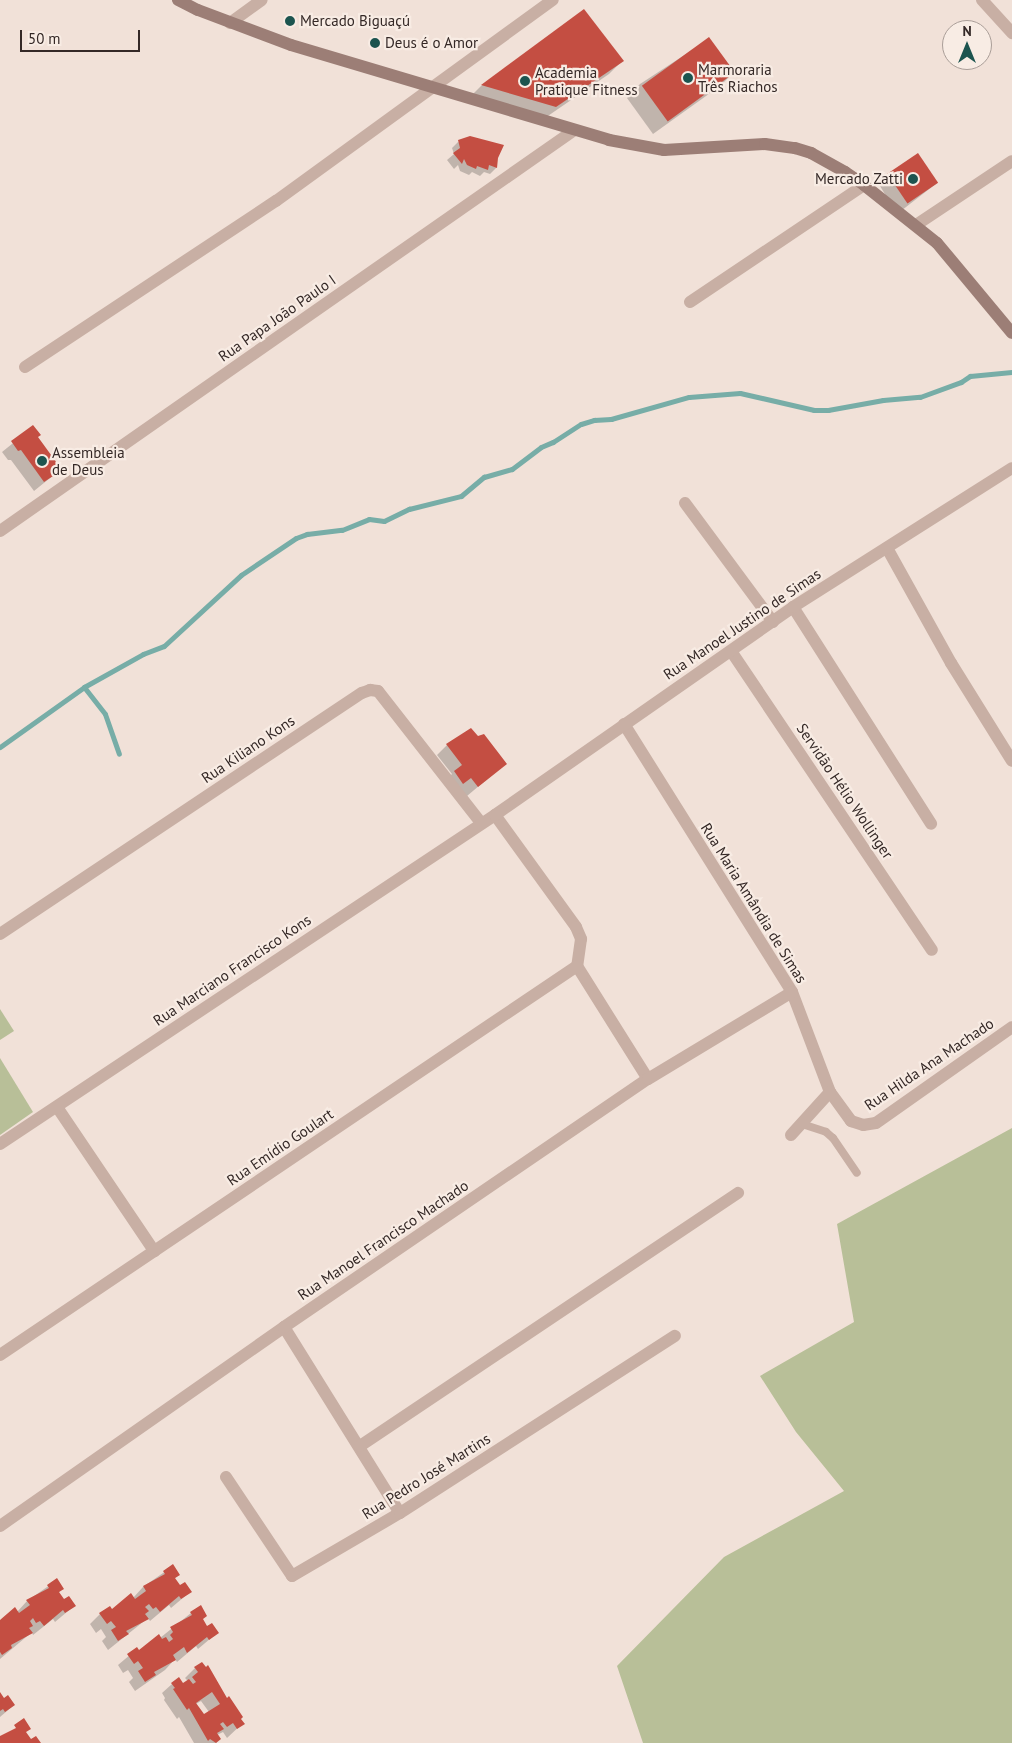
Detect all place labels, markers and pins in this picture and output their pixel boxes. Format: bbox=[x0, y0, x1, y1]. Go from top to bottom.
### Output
place label: Mercado Biguaçú bbox=[300, 12, 410, 30]
marker: Mercado Biguaçú bbox=[284, 15, 296, 27]
place label: Deus é o Amor bbox=[385, 34, 479, 52]
marker: Deus é o Amor bbox=[369, 37, 381, 49]
place label: Marmoraria Três Riachos bbox=[698, 60, 777, 95]
place label: Academia Pratique Fitness bbox=[535, 63, 638, 98]
marker: Marmoraria Três Riachos bbox=[682, 72, 694, 84]
marker: Academia Pratique Fitness bbox=[519, 75, 531, 87]
place label: Mercado Zatti bbox=[815, 170, 903, 188]
marker: Mercado Zatti bbox=[907, 173, 919, 185]
place label: Assembleia de Deus bbox=[52, 443, 125, 478]
marker: Assembleia de Deus bbox=[36, 455, 48, 467]

